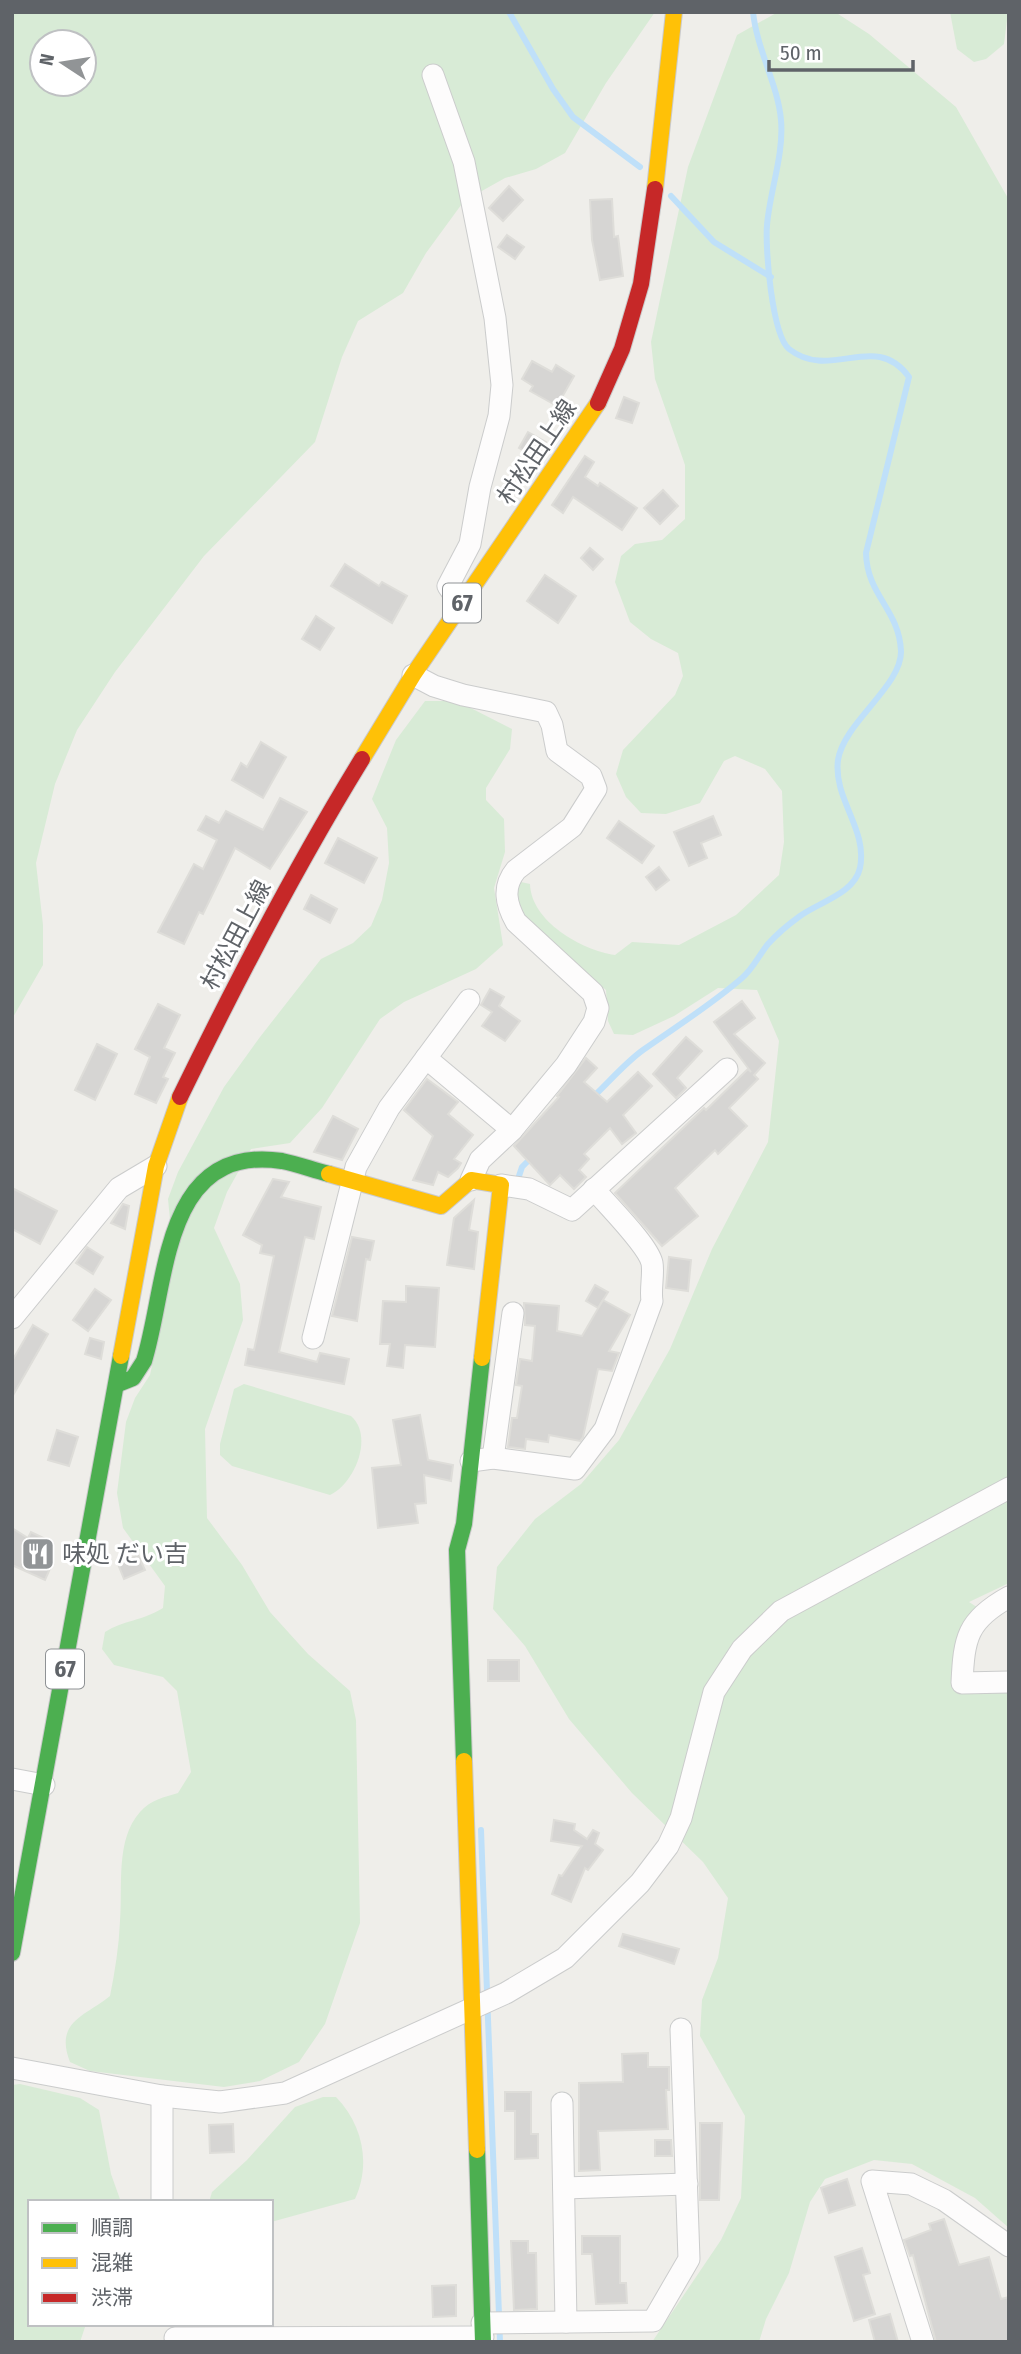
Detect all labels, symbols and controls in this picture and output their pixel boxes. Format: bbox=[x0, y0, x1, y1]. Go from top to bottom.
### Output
north arrow bbox=[28, 28, 98, 98]
scale bar bbox=[769, 28, 912, 72]
text: 50 m bbox=[780, 40, 822, 66]
text: N bbox=[34, 52, 59, 68]
street label: 村松田上線 bbox=[492, 394, 582, 510]
road number: 67 bbox=[443, 583, 481, 622]
street label: 村松田上線 bbox=[195, 875, 277, 995]
restaurant icon: 味処 だい吉 bbox=[19, 1535, 57, 1573]
place label: 味処 だい吉 bbox=[62, 1540, 188, 1568]
road number: 67 bbox=[46, 1650, 84, 1688]
legend bbox=[28, 2200, 273, 2326]
text: 順調 bbox=[91, 2215, 133, 2241]
text: 混雑 bbox=[91, 2250, 133, 2276]
text: 渋滞 bbox=[91, 2285, 133, 2311]

